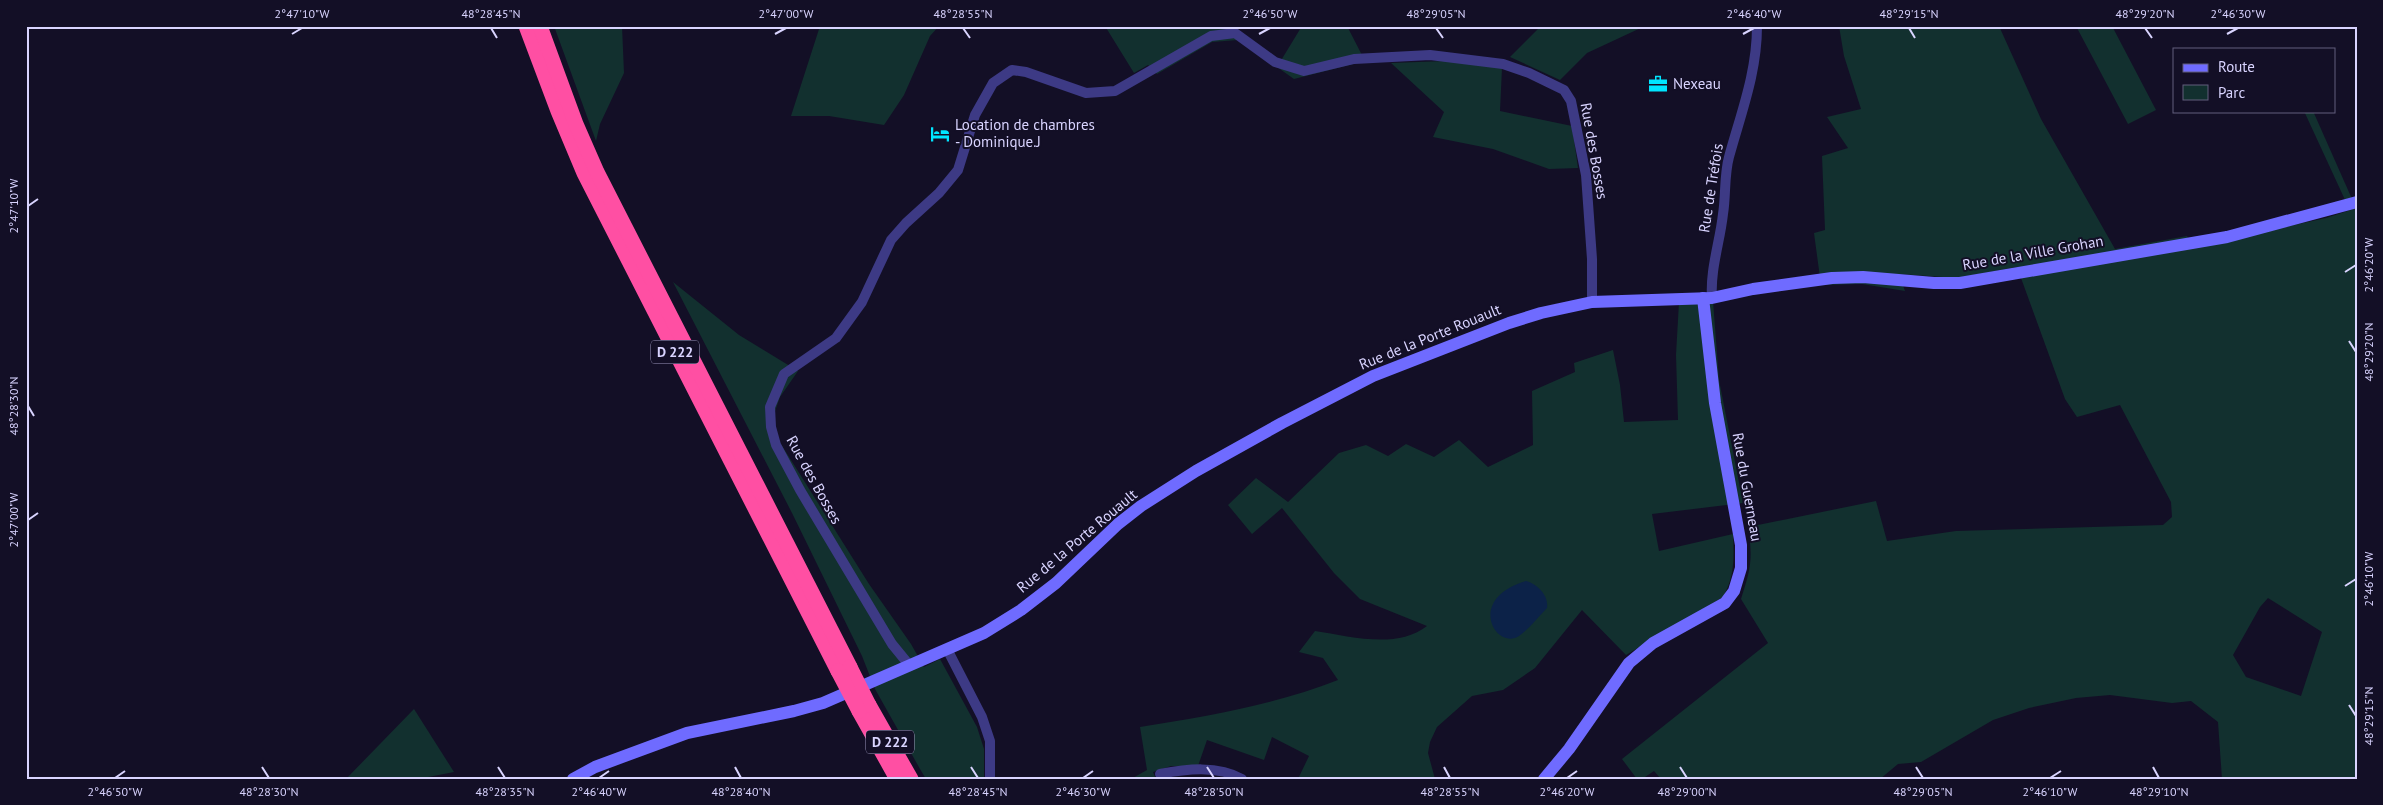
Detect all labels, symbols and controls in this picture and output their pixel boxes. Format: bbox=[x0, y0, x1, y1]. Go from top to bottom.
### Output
text: 2°47'10"W bbox=[275, 6, 329, 21]
text: 48°28'45"N bbox=[461, 6, 521, 21]
text: 2°47'00"W bbox=[759, 6, 813, 21]
text: 48°28'55"N bbox=[933, 6, 993, 21]
text: 2°46'50"W bbox=[1243, 6, 1297, 21]
text: 48°29'05"N bbox=[1406, 6, 1466, 21]
text: 2°46'40"W bbox=[1727, 6, 1781, 21]
text: 48°29'15"N bbox=[1879, 6, 1939, 21]
text: 48°29'20"N bbox=[2115, 6, 2175, 21]
text: 2°46'30"W bbox=[2211, 6, 2265, 21]
legend bbox=[2173, 48, 2336, 112]
text: Route bbox=[2218, 57, 2255, 76]
office icon: Nexeau bbox=[1647, 73, 1669, 95]
place label: Nexeau bbox=[1673, 74, 1721, 93]
text: Parc bbox=[2218, 83, 2245, 102]
street label: Rue des Bosses bbox=[1577, 101, 1612, 201]
place label: Location de chambres - Dominique.J bbox=[955, 115, 1095, 151]
hotel icon: Location de chambres - Dominique.J bbox=[929, 123, 951, 145]
street label: Rue de Tréfois bbox=[1694, 142, 1727, 234]
text: 2°47'10"W bbox=[6, 179, 21, 233]
street label: Rue de la Ville Grohan bbox=[1961, 231, 2105, 274]
text: 2°46'20"W bbox=[2361, 238, 2376, 292]
street label: Rue de la Porte Rouault bbox=[1356, 299, 1504, 374]
text: 48°29'20"N bbox=[2361, 322, 2376, 382]
road number: D 222 bbox=[651, 341, 699, 364]
text: 48°28'30"N bbox=[6, 376, 21, 436]
street label: Rue du Guerneau bbox=[1729, 431, 1766, 543]
street label: Rue des Bosses bbox=[782, 432, 846, 527]
street label: Rue de la Porte Rouault bbox=[1013, 485, 1141, 597]
text: 2°47'00"W bbox=[6, 493, 21, 547]
text: 2°46'10"W bbox=[2361, 552, 2376, 606]
text: 48°29'15"N bbox=[2361, 686, 2376, 746]
road number: D 222 bbox=[866, 730, 914, 754]
text: 2°46'50"W bbox=[88, 784, 142, 799]
text: 48°28'30"N bbox=[239, 784, 299, 799]
text: 48°28'35"N bbox=[475, 784, 535, 799]
text: 2°46'40"W bbox=[572, 784, 626, 799]
text: 48°28'40"N bbox=[711, 784, 771, 799]
text: 48°28'45"N bbox=[948, 784, 1008, 799]
text: 2°46'30"W bbox=[1056, 784, 1110, 799]
text: 48°28'50"N bbox=[1184, 784, 1244, 799]
text: 48°28'55"N bbox=[1420, 784, 1480, 799]
text: 2°46'20"W bbox=[1540, 784, 1594, 799]
text: 48°29'00"N bbox=[1657, 784, 1717, 799]
text: 48°29'05"N bbox=[1893, 784, 1953, 799]
text: 2°46'10"W bbox=[2023, 784, 2077, 799]
text: 48°29'10"N bbox=[2129, 784, 2189, 799]

